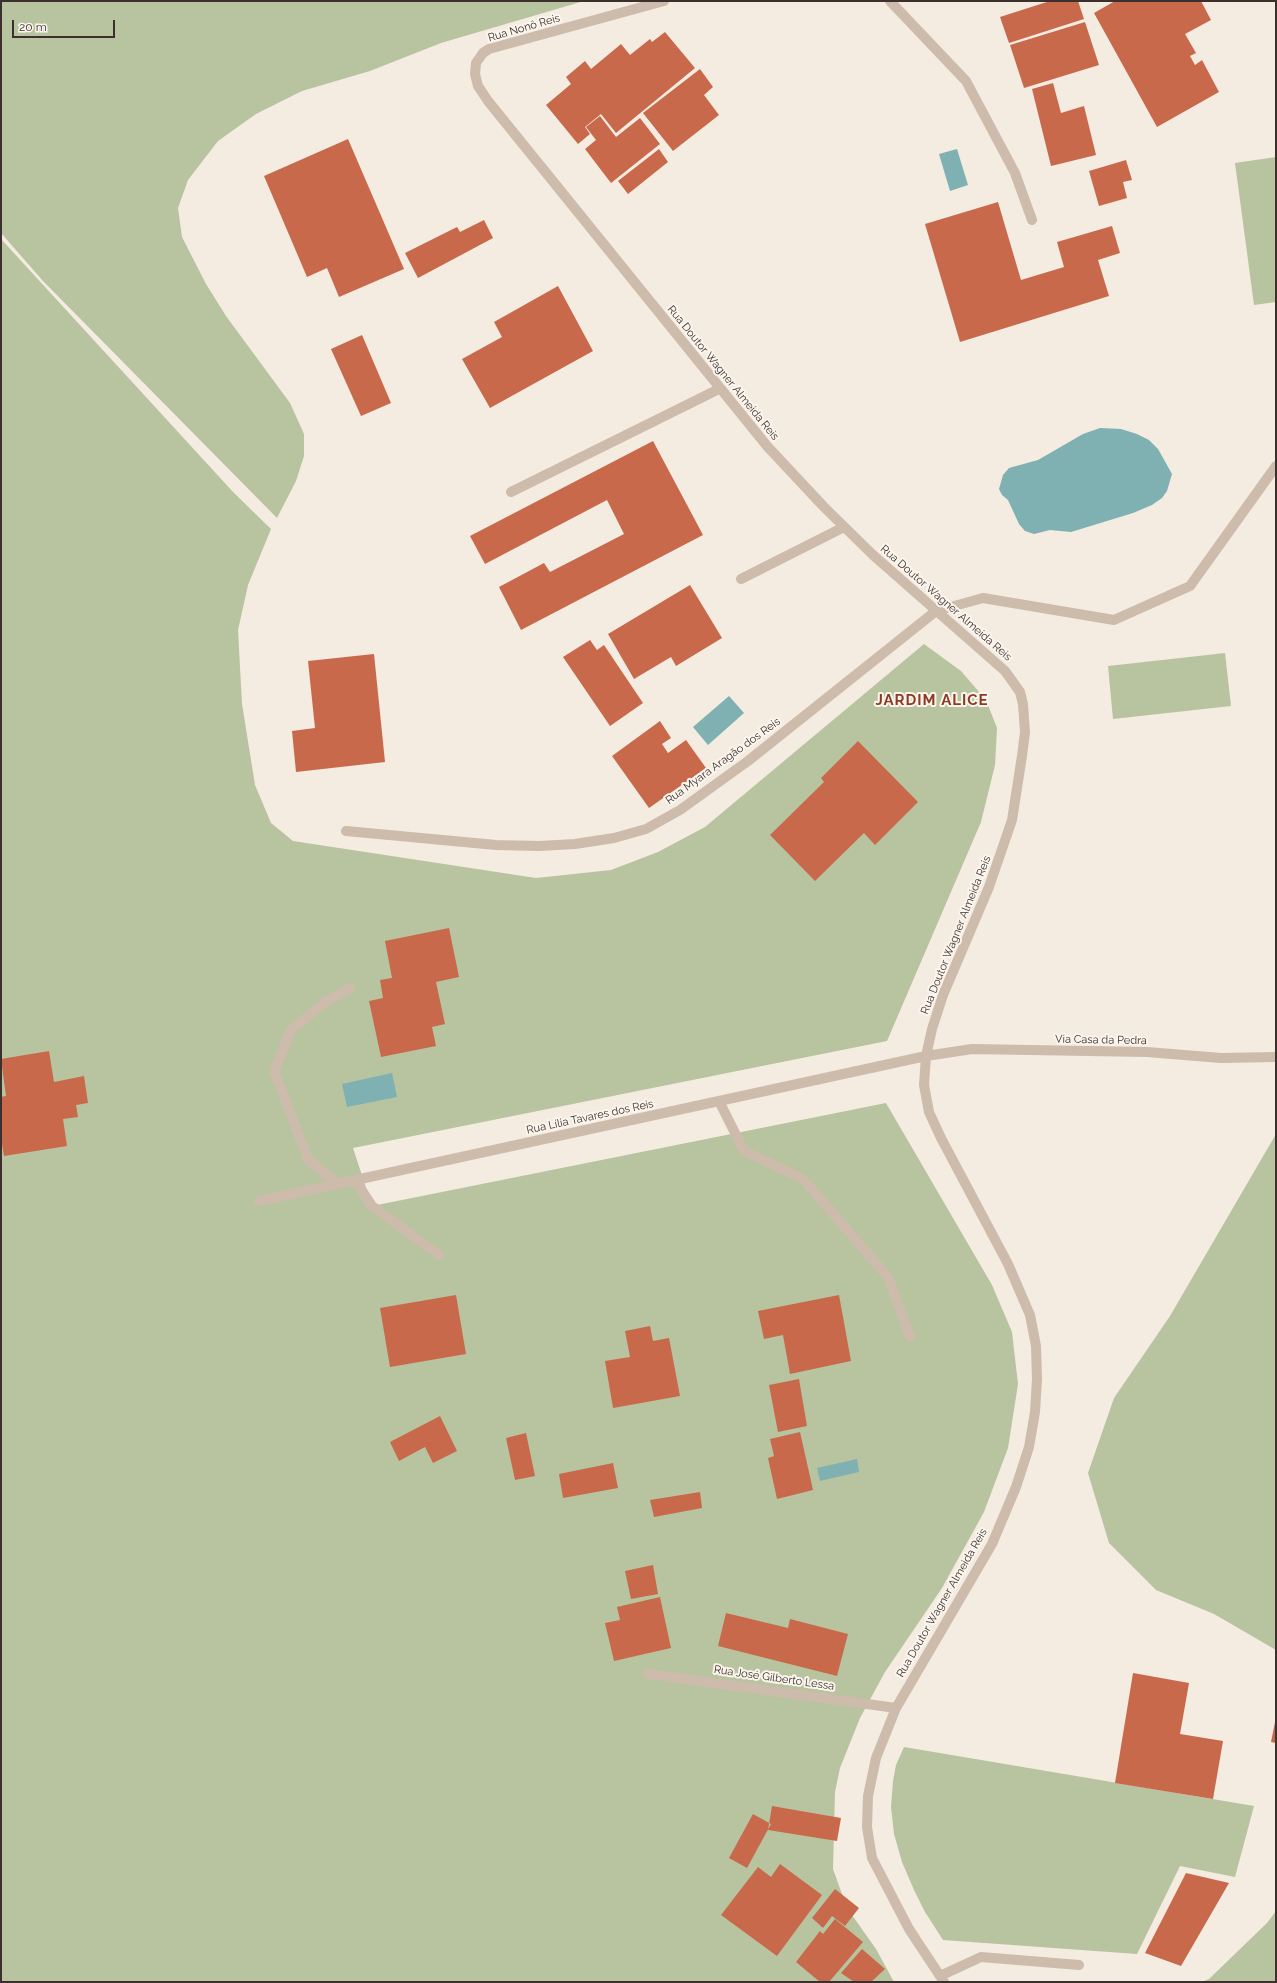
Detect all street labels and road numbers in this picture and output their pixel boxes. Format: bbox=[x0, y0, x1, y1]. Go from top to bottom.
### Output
street label: Rua Nonô Reis bbox=[486, 11, 562, 45]
street label: Rua Doutor Wagner Almeida Reis bbox=[664, 303, 782, 443]
street label: Rua Doutor Wagner Almeida Reis bbox=[878, 542, 1014, 664]
street label: Rua Myara Aragão dos Reis bbox=[663, 715, 783, 807]
street label: Rua Doutor Wagner Almeida Reis bbox=[918, 854, 994, 1016]
street label: Via Casa da Pedra bbox=[1055, 1033, 1147, 1047]
street label: Rua Lília Tavares dos Reis bbox=[525, 1097, 655, 1137]
street label: Rua Doutor Wagner Almeida Reis bbox=[894, 1526, 990, 1680]
street label: Rua José Gilberto Lessa bbox=[713, 1663, 835, 1693]

